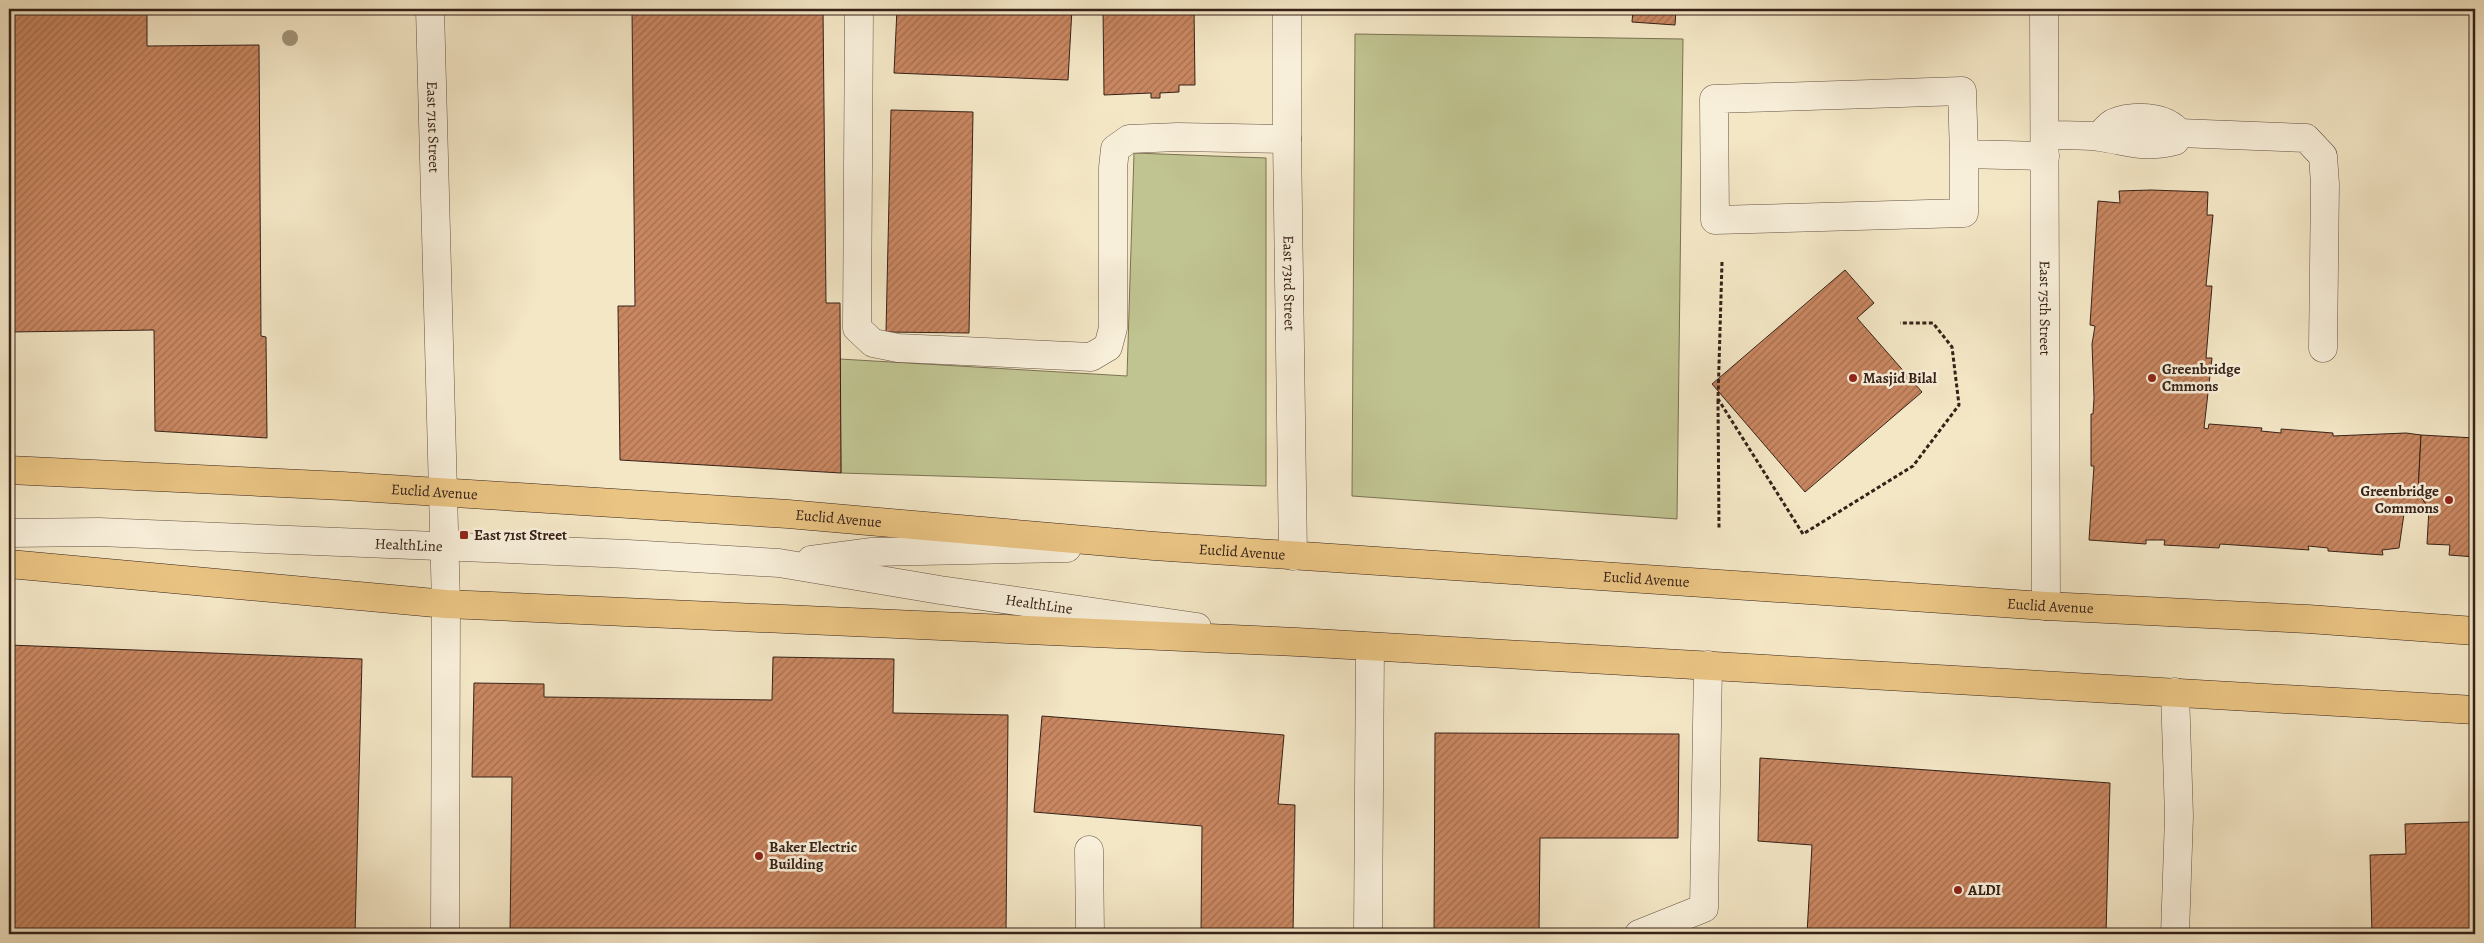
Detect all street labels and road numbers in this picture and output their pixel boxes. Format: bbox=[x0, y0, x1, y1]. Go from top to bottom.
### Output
street label: East 71st Street bbox=[422, 81, 444, 173]
street label: East 73rd Street bbox=[1278, 235, 1300, 331]
street label: East 75th Street bbox=[2035, 260, 2055, 356]
street label: Euclid Avenue bbox=[391, 479, 479, 504]
street label: Euclid Avenue bbox=[794, 505, 883, 532]
street label: HealthLine bbox=[374, 533, 443, 556]
street label: Euclid Avenue bbox=[1198, 539, 1286, 565]
street label: Euclid Avenue bbox=[1602, 566, 1690, 592]
street label: HealthLine bbox=[1004, 590, 1074, 619]
street label: Euclid Avenue bbox=[2006, 593, 2094, 618]

